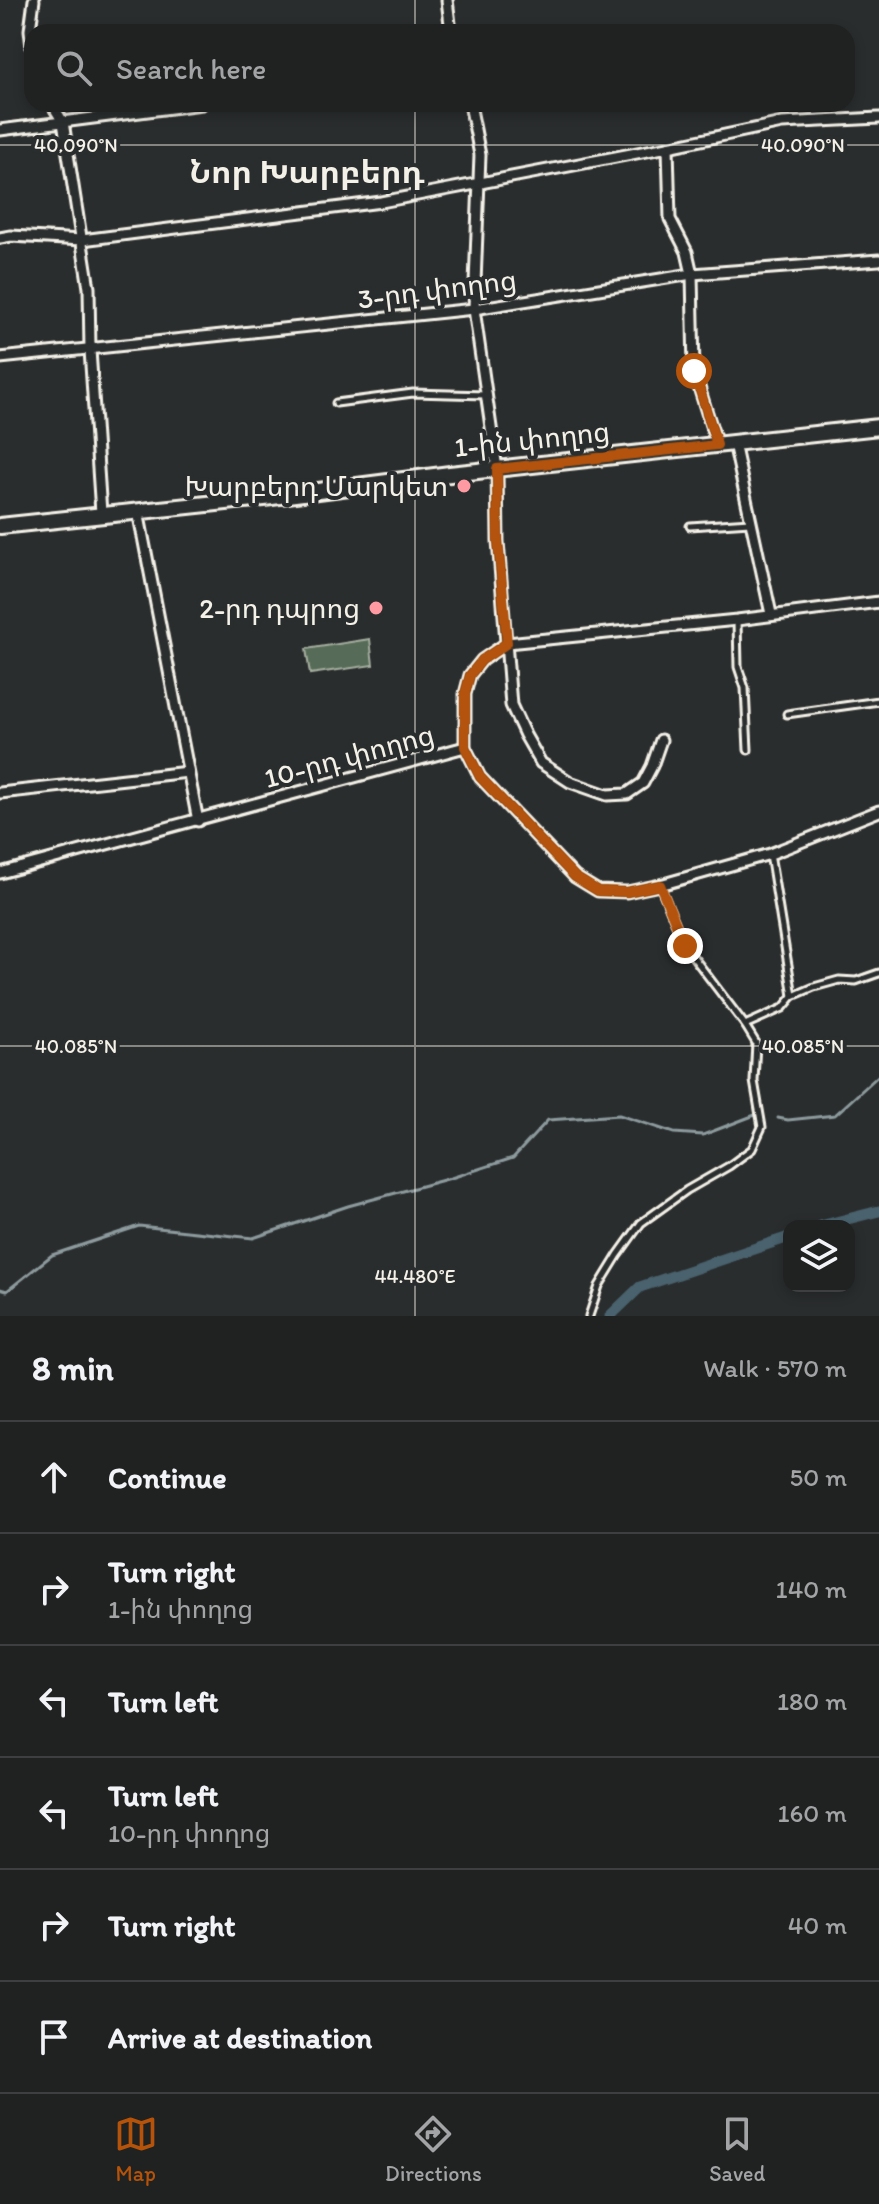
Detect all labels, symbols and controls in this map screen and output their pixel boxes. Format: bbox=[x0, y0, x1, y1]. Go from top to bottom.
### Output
search box bbox=[24, 24, 855, 112]
icon: search bbox=[52, 46, 96, 90]
text: Search here bbox=[116, 50, 266, 87]
text: 40.090°N bbox=[34, 133, 118, 157]
text: 40.090°N bbox=[761, 133, 845, 157]
district label: Նոր Խարբերդ bbox=[189, 153, 425, 191]
street label: 3-րդ փողոց bbox=[356, 262, 518, 316]
route start bbox=[676, 353, 712, 389]
street label: 1-ին փողոց bbox=[452, 414, 612, 464]
place label: Խարբերդ Մարկետ bbox=[185, 469, 448, 503]
marker: Խարբերդ Մարկետ bbox=[455, 477, 473, 495]
place label: 2-րդ դպրոց bbox=[199, 591, 360, 625]
marker: 2-րդ դպրոց bbox=[367, 599, 385, 617]
street label: 10-րդ փողոց bbox=[260, 717, 438, 795]
route end bbox=[667, 928, 703, 964]
text: 40.085°N bbox=[35, 1034, 117, 1058]
text: 40.085°N bbox=[762, 1034, 844, 1058]
map controls bbox=[783, 1220, 855, 1292]
button: layers bbox=[783, 1220, 855, 1292]
text: 44.480°E bbox=[374, 1264, 456, 1288]
text: 8 min bbox=[32, 1348, 114, 1389]
text: Walk · 570 m bbox=[703, 1352, 847, 1384]
icon: ahead bbox=[32, 1455, 76, 1499]
text: Continue bbox=[108, 1459, 227, 1496]
text: 50 m bbox=[790, 1461, 847, 1493]
text: Turn right bbox=[108, 1553, 236, 1590]
icon: right bbox=[32, 1567, 76, 1611]
text: 140 m bbox=[776, 1573, 847, 1605]
text: 1-ին փողոց bbox=[108, 1593, 253, 1625]
icon: left bbox=[32, 1679, 76, 1723]
text: Turn left bbox=[108, 1683, 219, 1720]
text: 180 m bbox=[777, 1685, 847, 1717]
text: Turn left bbox=[108, 1777, 219, 1814]
icon: left bbox=[32, 1791, 76, 1835]
text: 160 m bbox=[777, 1797, 847, 1829]
text: 10-րդ փողոց bbox=[108, 1817, 270, 1849]
icon: right bbox=[32, 1903, 76, 1947]
text: Turn right bbox=[108, 1907, 236, 1944]
text: 40 m bbox=[788, 1909, 847, 1941]
icon: arrive bbox=[32, 2015, 76, 2059]
text: Arrive at destination bbox=[108, 2019, 372, 2056]
tab: Map bbox=[114, 2112, 158, 2187]
tab: Directions bbox=[385, 2112, 482, 2187]
tab: Saved bbox=[709, 2112, 765, 2187]

